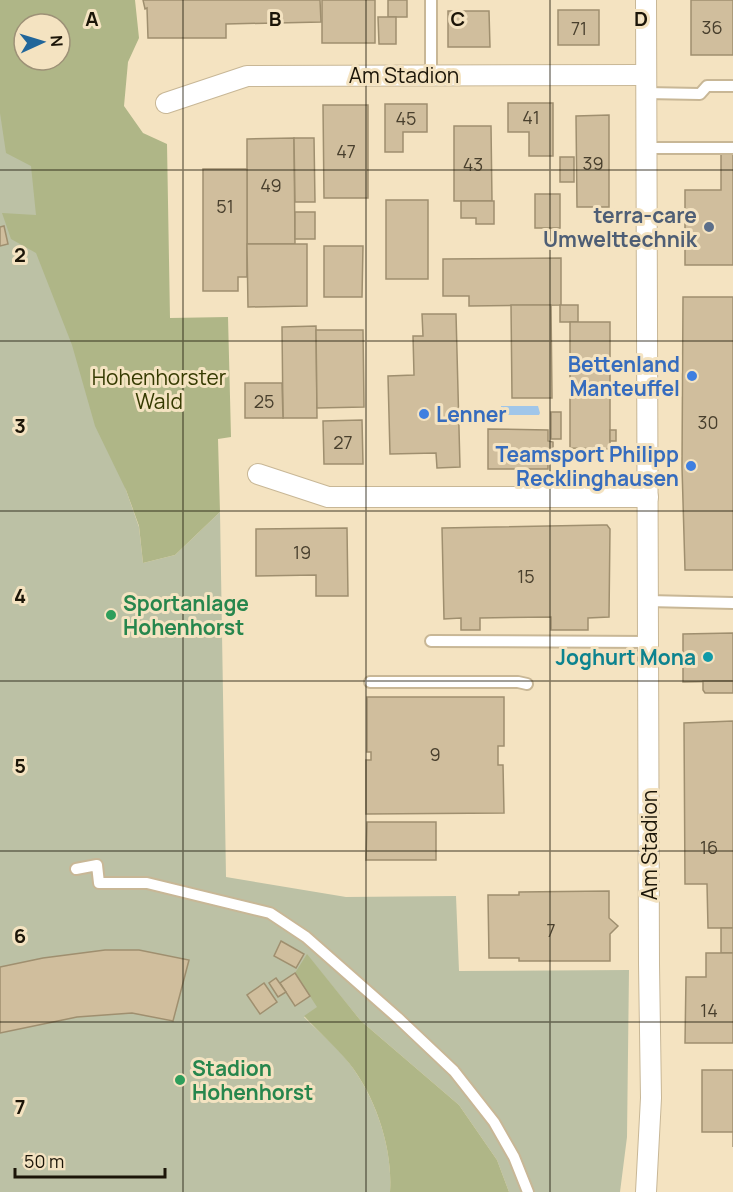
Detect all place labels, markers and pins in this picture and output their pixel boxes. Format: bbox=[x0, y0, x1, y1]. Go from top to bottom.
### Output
place label: terra-care Umwelttechnik bbox=[543, 201, 698, 253]
marker: terra-care Umwelttechnik bbox=[702, 220, 716, 234]
place label: Bettenland Manteuffel bbox=[568, 350, 680, 402]
marker: Bettenland Manteuffel bbox=[685, 369, 699, 383]
place label: Lenner bbox=[436, 400, 507, 428]
marker: Lenner bbox=[417, 407, 431, 421]
place label: Teamsport Philipp Recklinghausen bbox=[495, 440, 679, 492]
marker: Teamsport Philipp Recklinghausen bbox=[684, 459, 698, 473]
place label: Sportanlage Hohenhorst bbox=[123, 589, 249, 641]
marker: Sportanlage Hohenhorst bbox=[104, 608, 118, 622]
place label: Joghurt Mona bbox=[555, 643, 696, 671]
marker: Joghurt Mona bbox=[701, 650, 715, 664]
place label: Stadion Hohenhorst bbox=[192, 1054, 313, 1106]
marker: Stadion Hohenhorst bbox=[173, 1073, 187, 1087]

